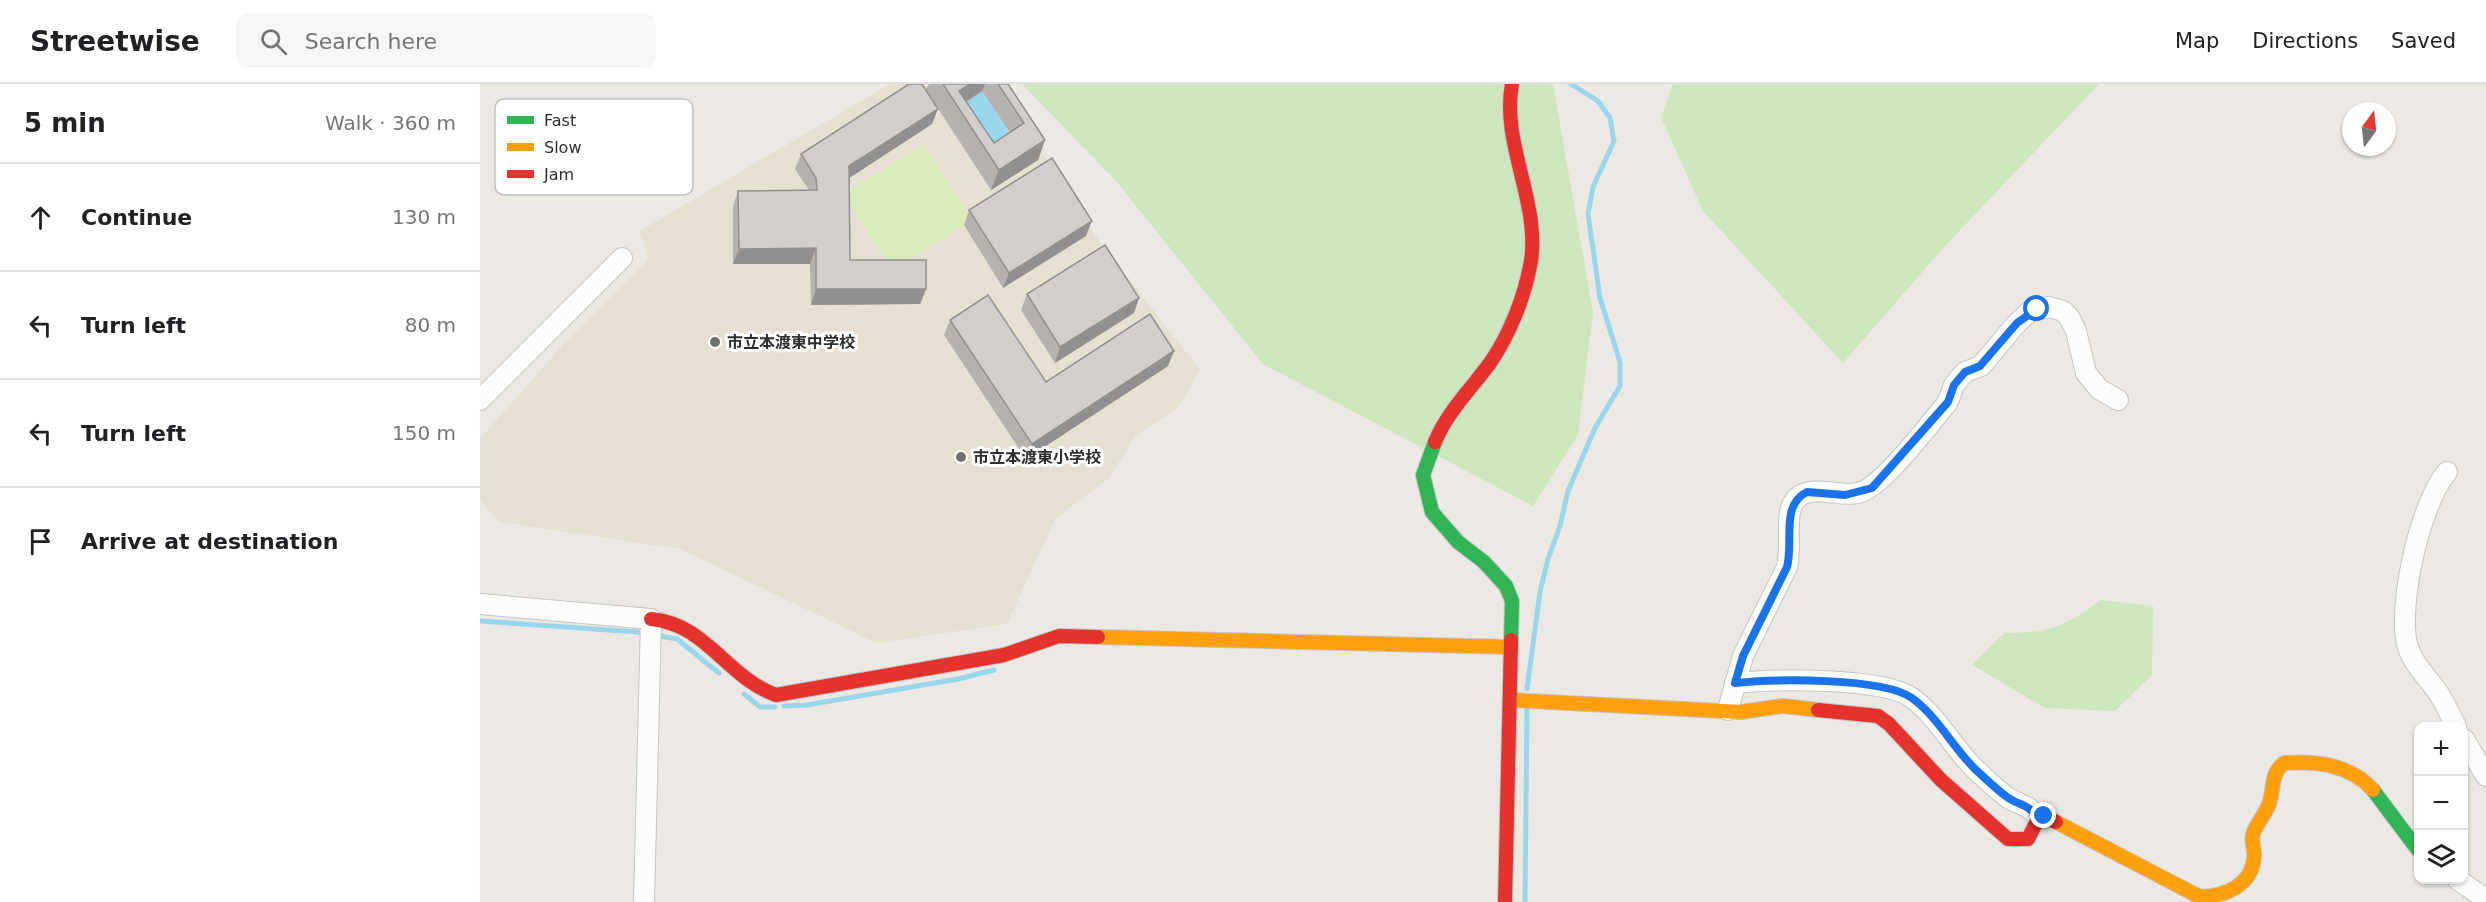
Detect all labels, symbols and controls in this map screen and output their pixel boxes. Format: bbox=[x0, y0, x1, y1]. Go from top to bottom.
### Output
search box bbox=[236, 14, 656, 68]
text: Streetwise bbox=[30, 25, 200, 58]
icon: search bbox=[257, 25, 290, 58]
text: Search here bbox=[305, 29, 437, 54]
text: Map bbox=[2175, 29, 2219, 53]
text: Directions bbox=[2252, 29, 2358, 53]
text: Saved bbox=[2391, 29, 2456, 53]
legend bbox=[495, 99, 693, 195]
north arrow bbox=[2342, 102, 2396, 156]
text: 5 min bbox=[24, 108, 106, 138]
text: Walk · 360 m bbox=[325, 111, 456, 135]
text: Fast bbox=[544, 111, 576, 130]
text: Slow bbox=[544, 138, 581, 157]
text: Jam bbox=[543, 165, 574, 184]
icon: ahead bbox=[24, 201, 57, 234]
text: Continue bbox=[81, 205, 192, 230]
text: 130 m bbox=[392, 205, 456, 229]
route start bbox=[2023, 295, 2049, 321]
icon: left bbox=[24, 309, 57, 342]
text: Turn left bbox=[81, 313, 186, 338]
text: 80 m bbox=[405, 313, 456, 337]
place label: 市立本渡東中学校 bbox=[727, 333, 855, 352]
marker: 市立本渡東中学校 bbox=[708, 335, 722, 349]
icon: left bbox=[24, 417, 57, 450]
text: Turn left bbox=[81, 421, 186, 446]
text: 150 m bbox=[392, 421, 456, 445]
place label: 市立本渡東小学校 bbox=[973, 448, 1101, 467]
marker: 市立本渡東小学校 bbox=[954, 450, 968, 464]
icon: arrive bbox=[24, 525, 57, 558]
text: Arrive at destination bbox=[81, 529, 338, 554]
map controls bbox=[2414, 722, 2468, 884]
button: + bbox=[2414, 722, 2468, 776]
button: − bbox=[2414, 776, 2468, 830]
route end bbox=[2030, 802, 2056, 828]
button: layers bbox=[2414, 830, 2468, 884]

